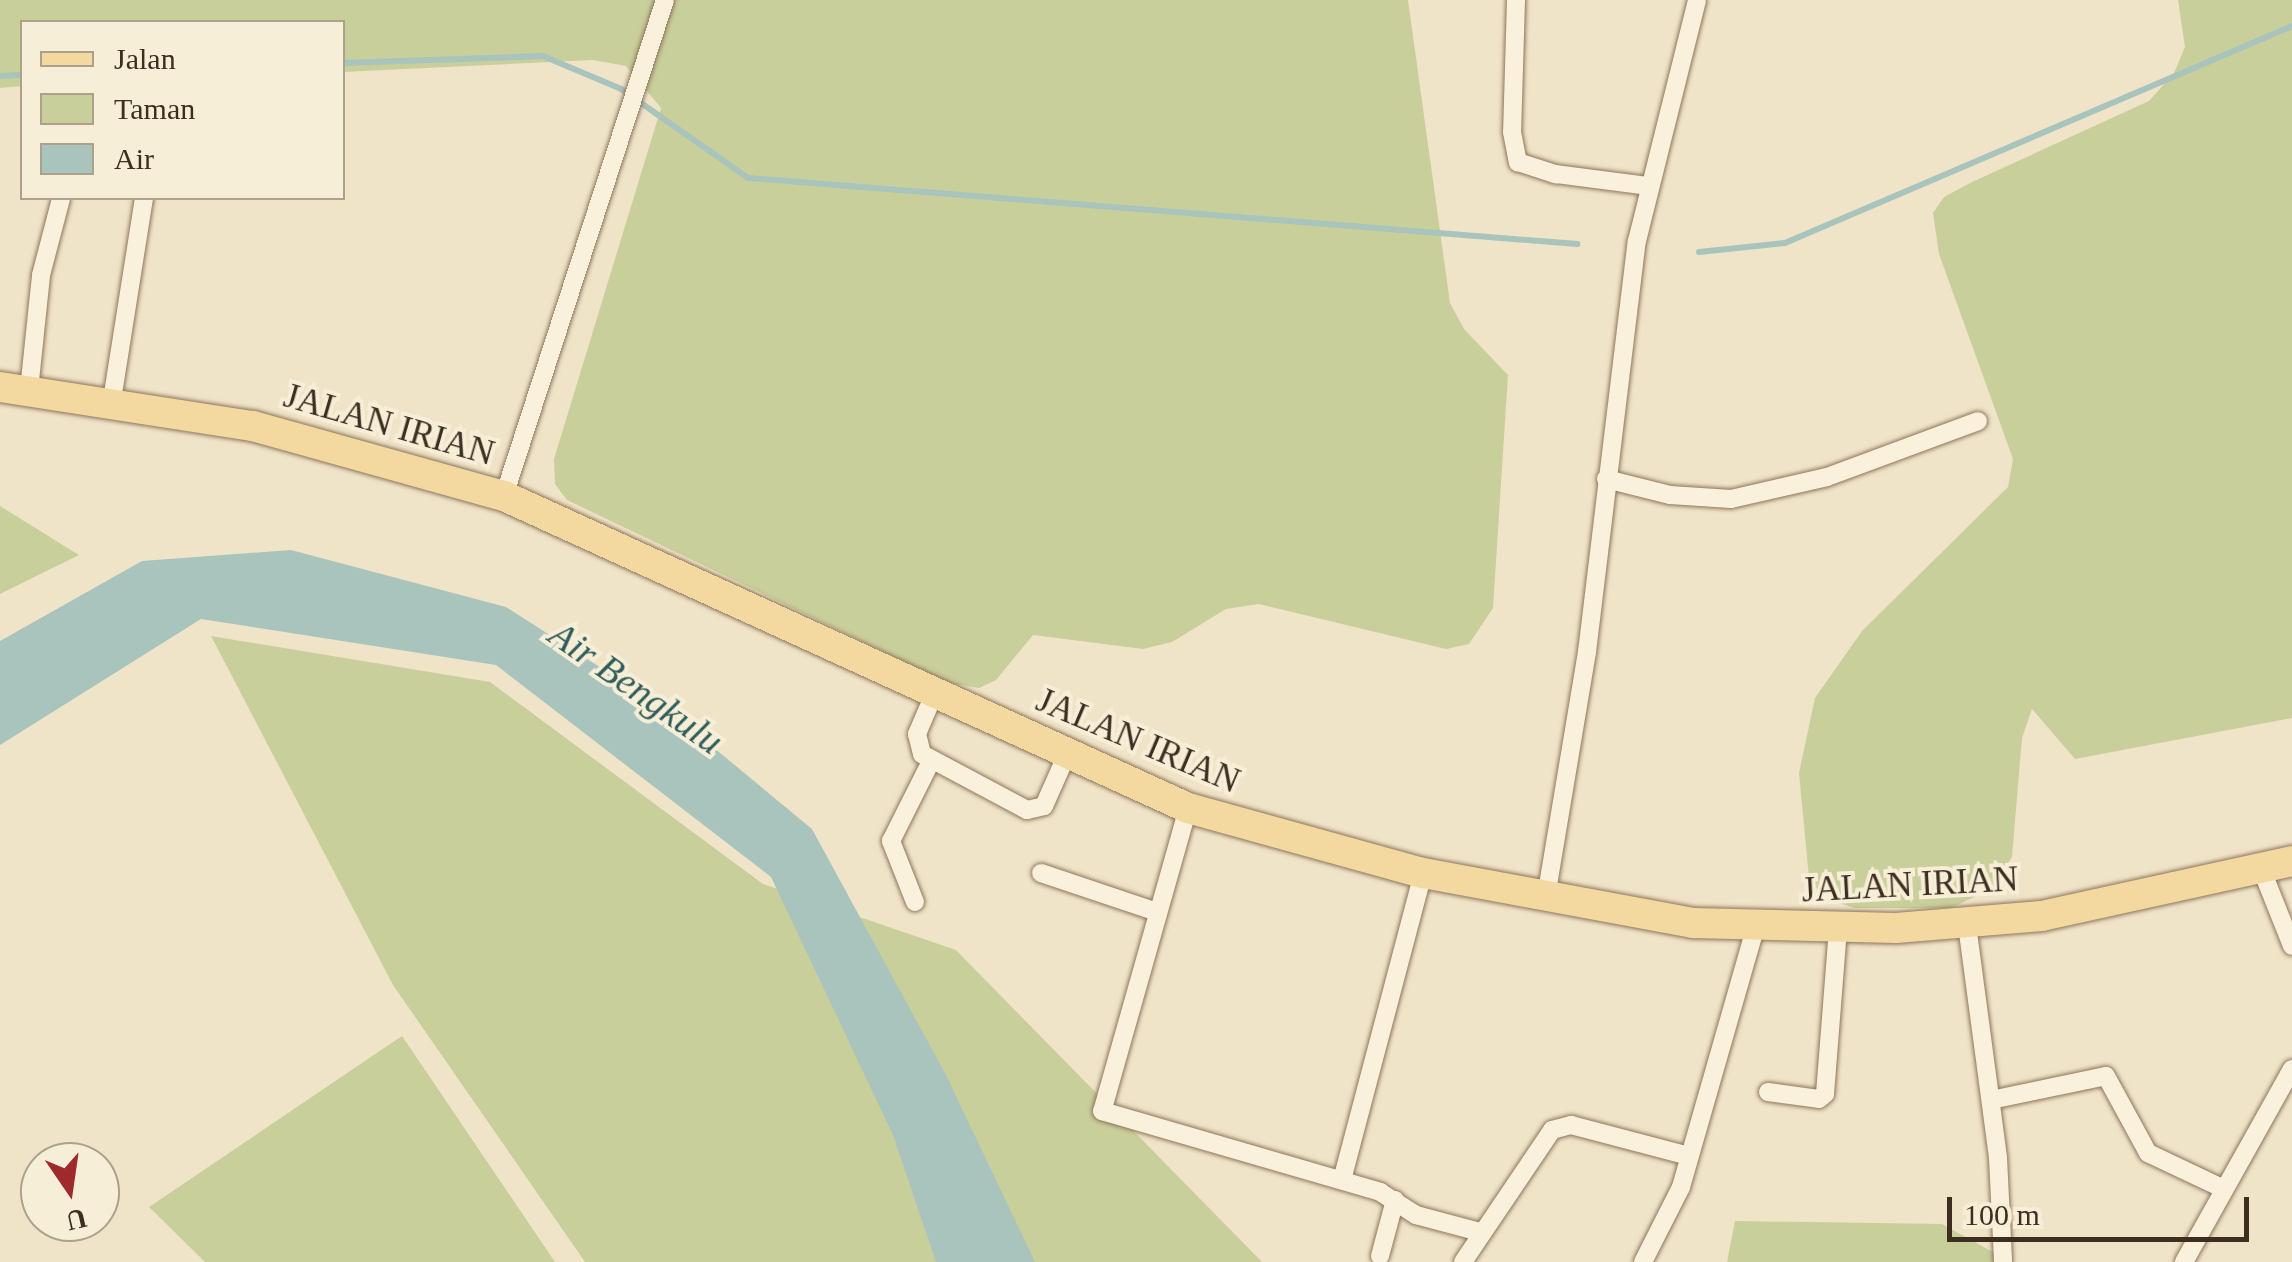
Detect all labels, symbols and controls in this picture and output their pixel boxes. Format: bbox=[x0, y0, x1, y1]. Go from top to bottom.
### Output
legend bbox=[20, 20, 345, 200]
text: Jalan bbox=[114, 42, 176, 75]
text: Taman bbox=[114, 92, 195, 125]
text: Air bbox=[114, 142, 154, 175]
street label: JALAN IRIAN bbox=[279, 375, 499, 475]
water label: Air Bengkulu bbox=[540, 612, 732, 764]
street label: JALAN IRIAN bbox=[1030, 679, 1246, 803]
street label: JALAN IRIAN bbox=[1801, 858, 2019, 912]
north arrow bbox=[20, 1142, 120, 1242]
scale bar bbox=[1952, 1177, 2254, 1239]
text: 100 m bbox=[1964, 1198, 2040, 1231]
text: U bbox=[63, 1202, 90, 1237]

